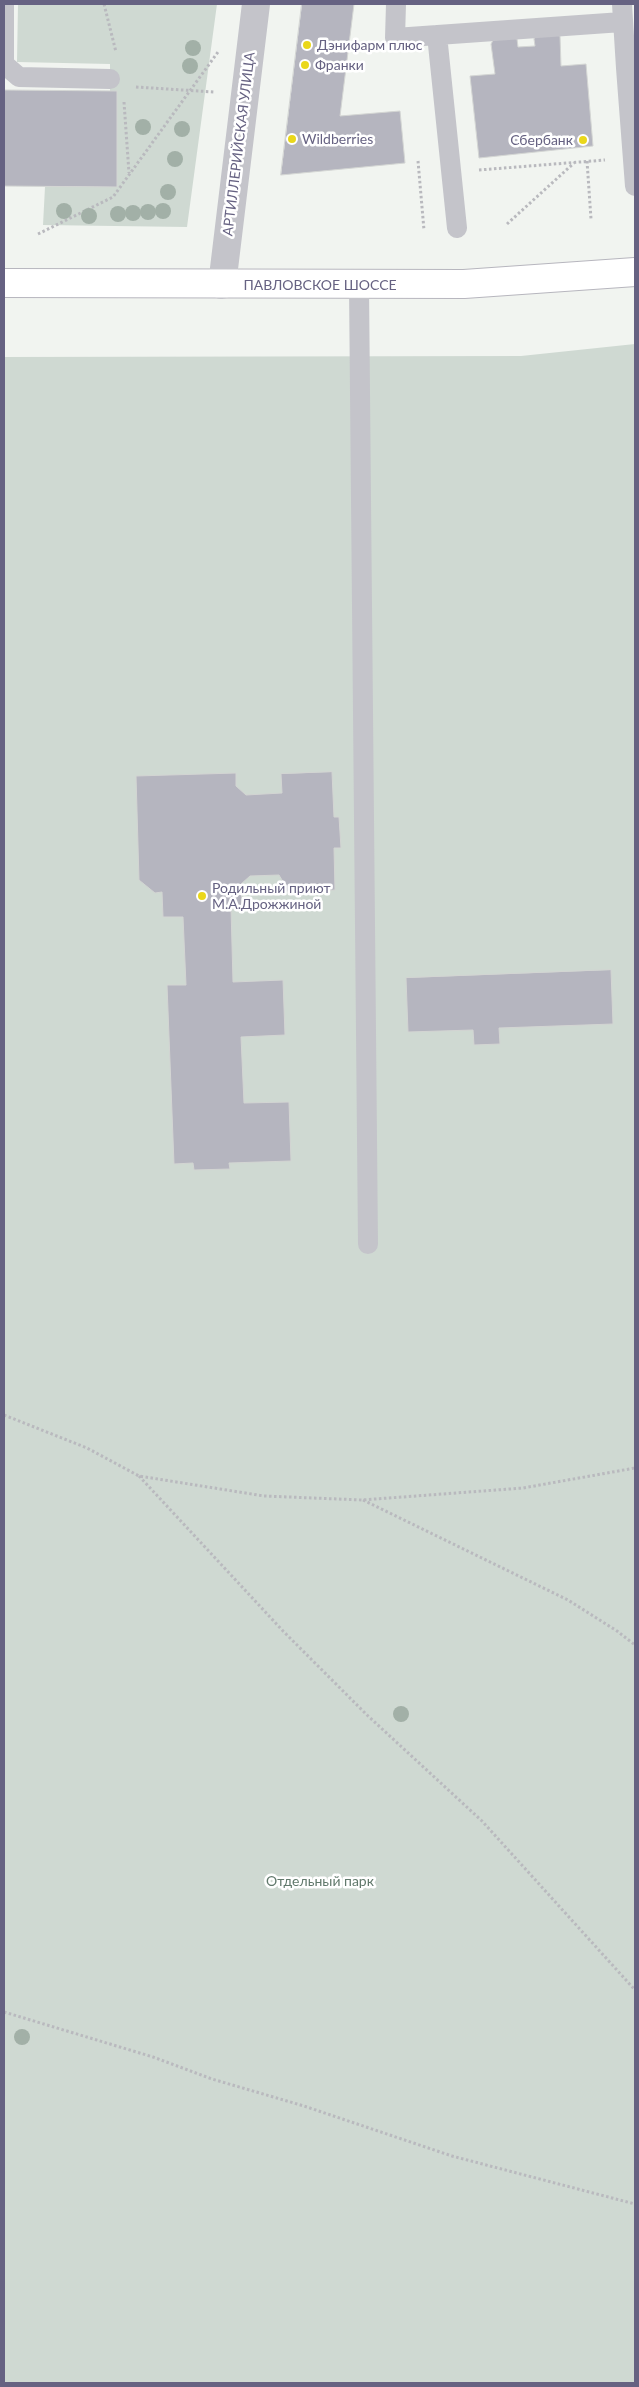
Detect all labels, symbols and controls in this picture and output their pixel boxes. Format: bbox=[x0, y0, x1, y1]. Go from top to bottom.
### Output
place label: Дэнифарм плюс bbox=[317, 37, 422, 53]
marker: Дэнифарм плюс bbox=[301, 39, 313, 51]
street label: АРТИЛЛЕРИЙСКАЯ УЛИЦА bbox=[219, 51, 259, 237]
place label: Франки bbox=[315, 57, 364, 73]
marker: Франки bbox=[299, 59, 311, 71]
place label: Wildberries bbox=[302, 131, 373, 147]
place label: Сбербанк bbox=[510, 132, 573, 148]
marker: Wildberries bbox=[286, 133, 298, 145]
marker: Сбербанк bbox=[577, 134, 589, 146]
street label: ПАВЛОВСКОЕ ШОССЕ bbox=[243, 277, 397, 293]
place label: Родильный приют М.А.Дрожжиной bbox=[212, 880, 330, 912]
marker: Родильный приют М.А.Дрожжиной bbox=[196, 890, 208, 902]
park label: Отдельный парк bbox=[266, 1873, 374, 1889]

